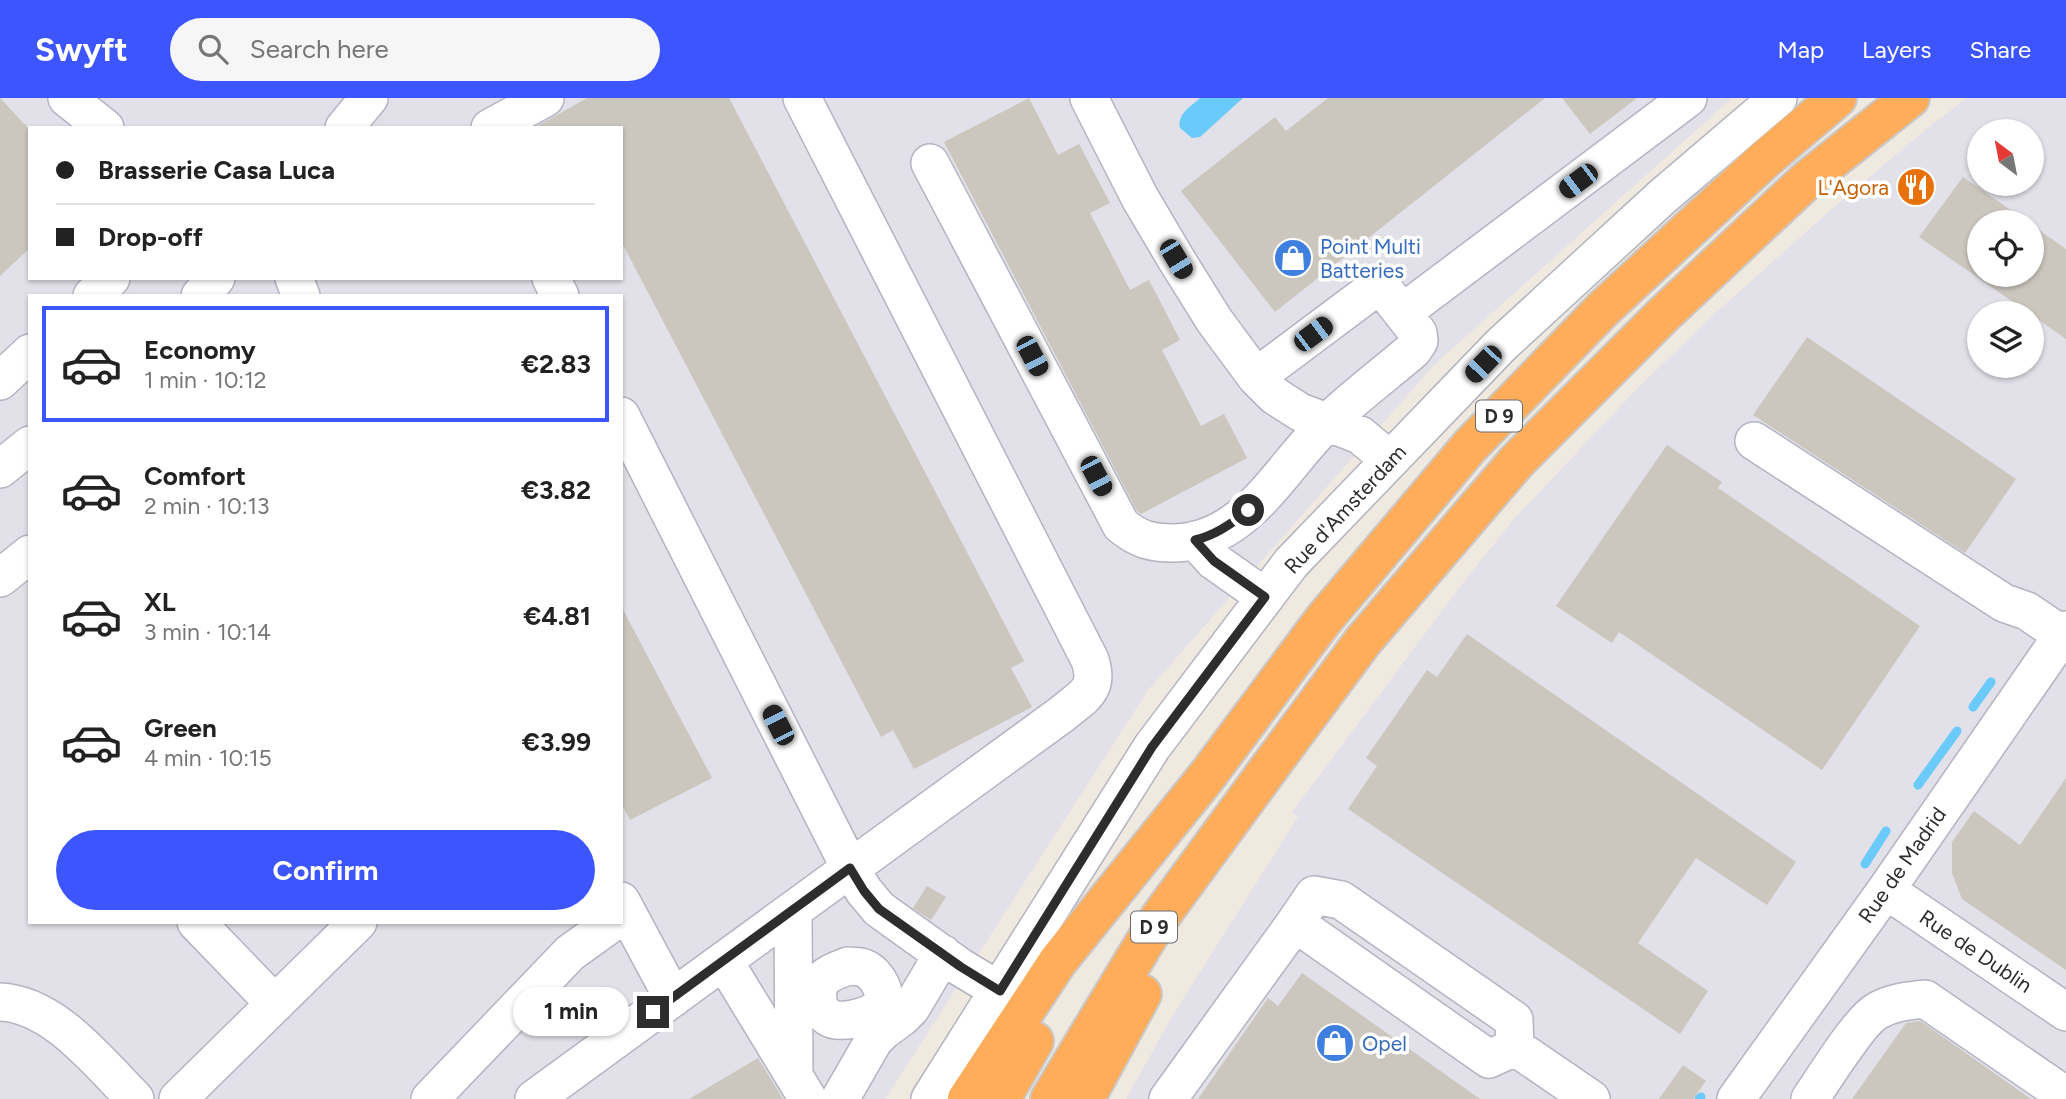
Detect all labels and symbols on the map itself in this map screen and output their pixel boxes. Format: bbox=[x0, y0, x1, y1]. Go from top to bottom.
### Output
north arrow bbox=[1967, 119, 2044, 196]
car bbox=[1555, 160, 1602, 202]
restaurant icon: L'Agora bbox=[1895, 166, 1937, 208]
place label: L'Agora bbox=[1817, 175, 1889, 200]
place label: Point Multi Batteries bbox=[1320, 234, 1421, 283]
car bbox=[1157, 236, 1196, 282]
shop icon: Point Multi Batteries bbox=[1272, 237, 1314, 279]
car bbox=[1290, 313, 1337, 355]
car bbox=[1013, 333, 1052, 379]
car bbox=[1461, 342, 1506, 386]
road number: D 9 bbox=[1476, 400, 1522, 432]
street label: Rue d'Amsterdam bbox=[1279, 439, 1411, 579]
car bbox=[1077, 453, 1116, 499]
route start bbox=[1232, 494, 1264, 526]
car bbox=[760, 702, 797, 748]
street label: Rue de Madrid bbox=[1853, 802, 1951, 928]
street label: Rue de Dublin bbox=[1915, 904, 2037, 998]
road number: D 9 bbox=[1131, 912, 1177, 942]
callout: 1 min bbox=[513, 988, 628, 1037]
route end bbox=[637, 996, 669, 1028]
shop icon: Opel bbox=[1314, 1022, 1356, 1064]
place label: Opel bbox=[1362, 1031, 1407, 1056]

